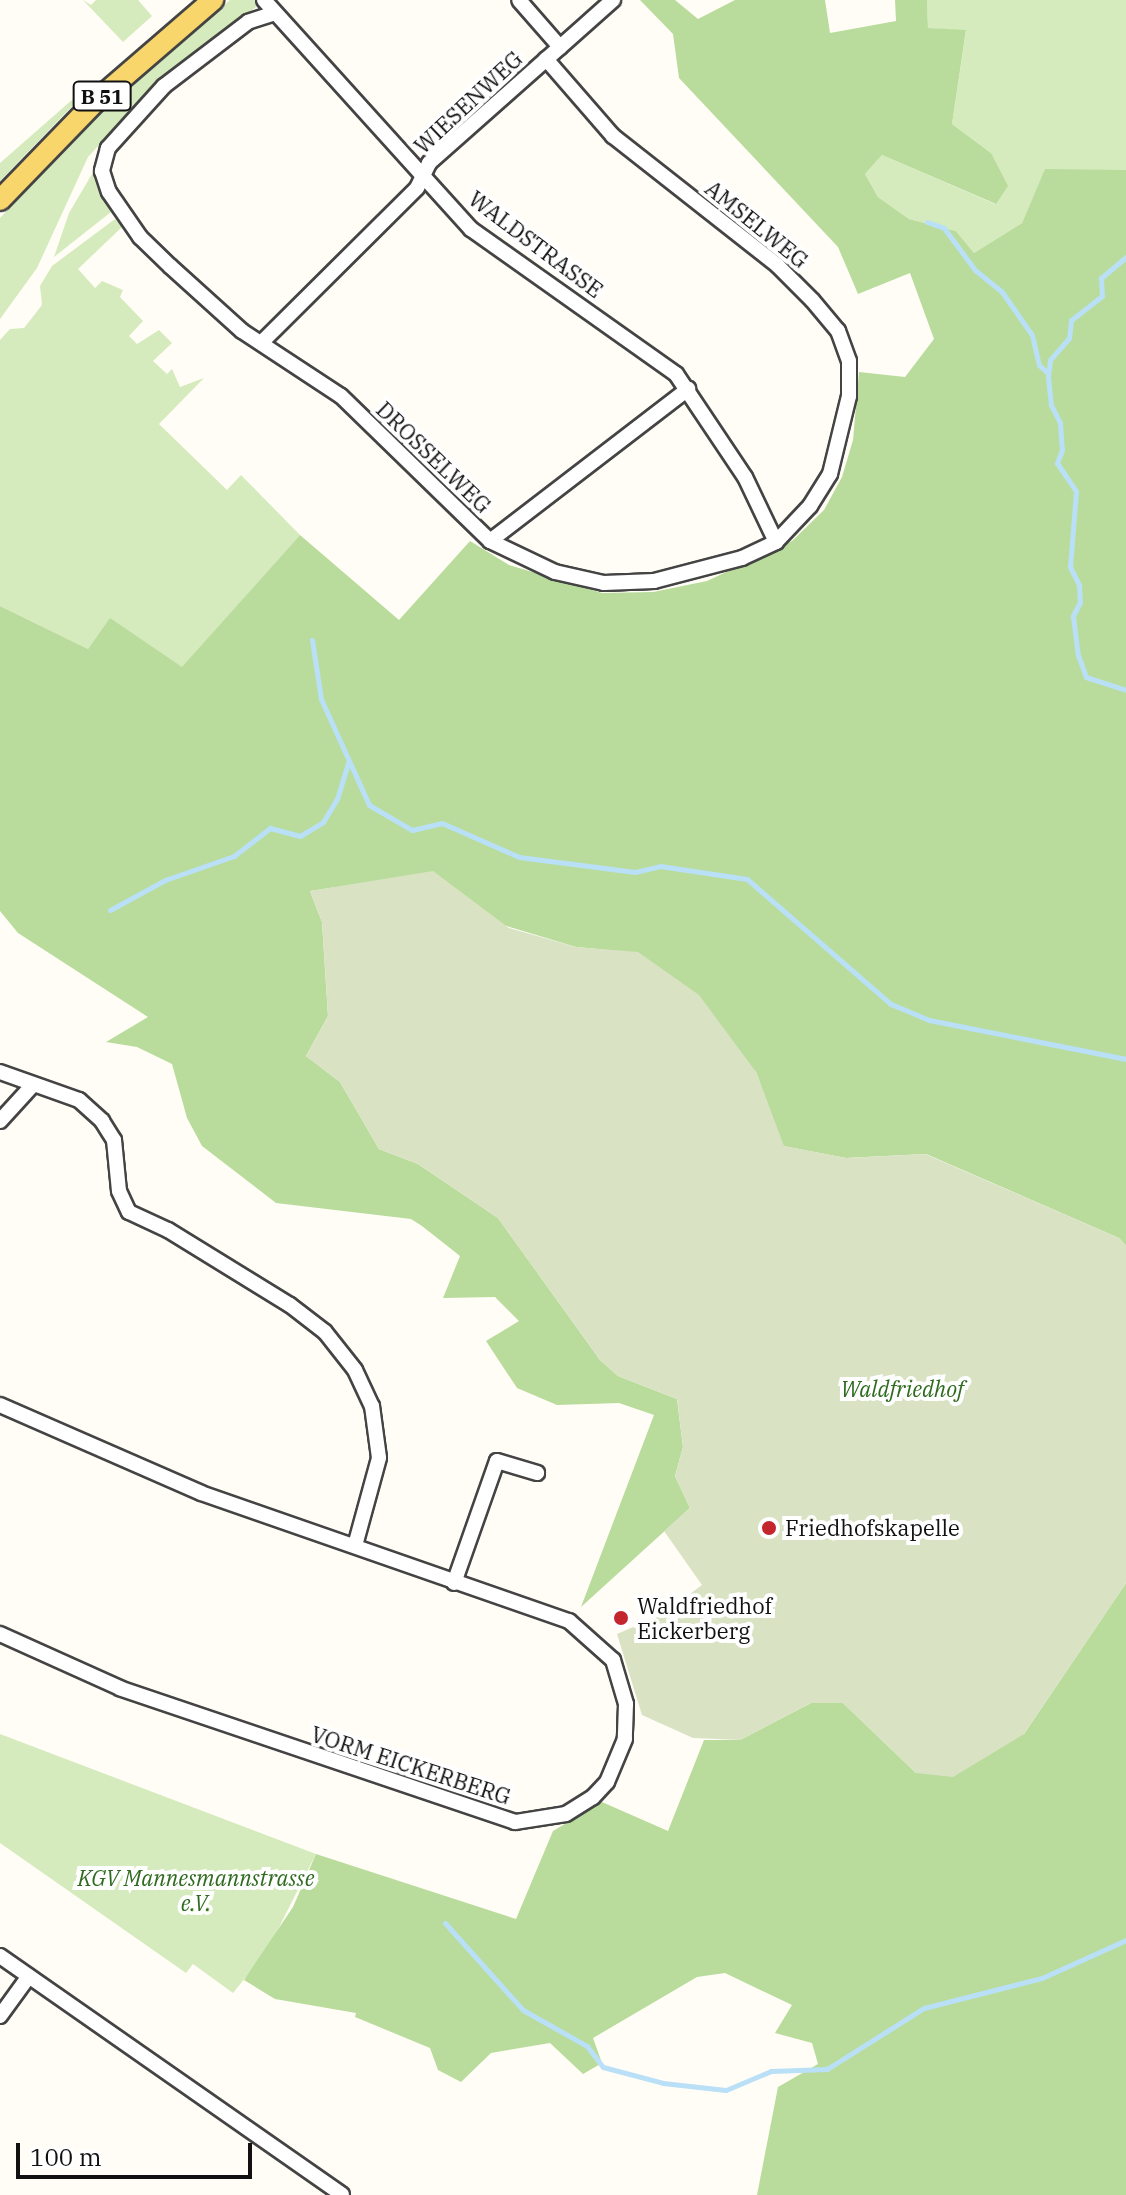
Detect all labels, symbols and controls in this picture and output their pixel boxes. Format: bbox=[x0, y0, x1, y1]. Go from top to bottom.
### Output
street label: WIESENWEG bbox=[408, 45, 528, 159]
road number: B 51 bbox=[72, 80, 132, 112]
street label: AMSELWEG bbox=[700, 175, 814, 273]
street label: WALDSTRASSE bbox=[464, 185, 608, 303]
street label: DROSSELWEG bbox=[371, 396, 497, 518]
park label: Waldfriedhof bbox=[840, 1376, 964, 1402]
place label: Friedhofskapelle bbox=[785, 1515, 960, 1541]
marker: Friedhofskapelle bbox=[760, 1519, 778, 1537]
place label: Waldfriedhof Eickerberg bbox=[637, 1592, 772, 1644]
marker: Waldfriedhof Eickerberg bbox=[612, 1609, 630, 1627]
street label: VORM EICKERBERG bbox=[308, 1720, 514, 1810]
park label: KGV Mannesmannstrasse e.V. bbox=[77, 1864, 315, 1916]
scale bar bbox=[20, 2127, 256, 2177]
text: 100 m bbox=[30, 2141, 102, 2173]

